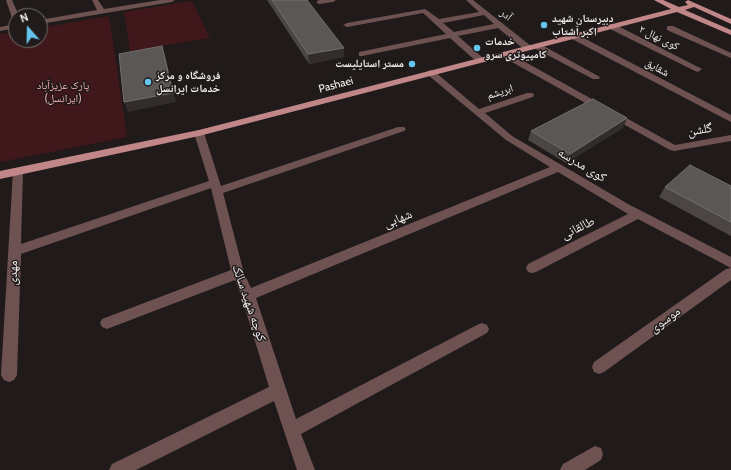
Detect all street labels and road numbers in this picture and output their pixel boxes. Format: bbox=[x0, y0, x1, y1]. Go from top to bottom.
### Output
street label: آدر bbox=[497, 6, 515, 24]
street label: کوی نهال ۲ bbox=[637, 23, 681, 53]
street label: شقایق bbox=[643, 56, 671, 80]
street label: Pashaei bbox=[317, 74, 355, 96]
street label: ابریشم bbox=[485, 82, 515, 102]
street label: گلشن bbox=[686, 120, 714, 140]
street label: کوی مدرسه bbox=[555, 144, 609, 186]
street label: شهابی bbox=[381, 206, 415, 232]
street label: طالقانی bbox=[559, 213, 597, 243]
street label: مهدی bbox=[5, 260, 21, 286]
street label: کوچه شهید سالک bbox=[229, 262, 269, 344]
street label: موسوی bbox=[646, 303, 684, 337]

